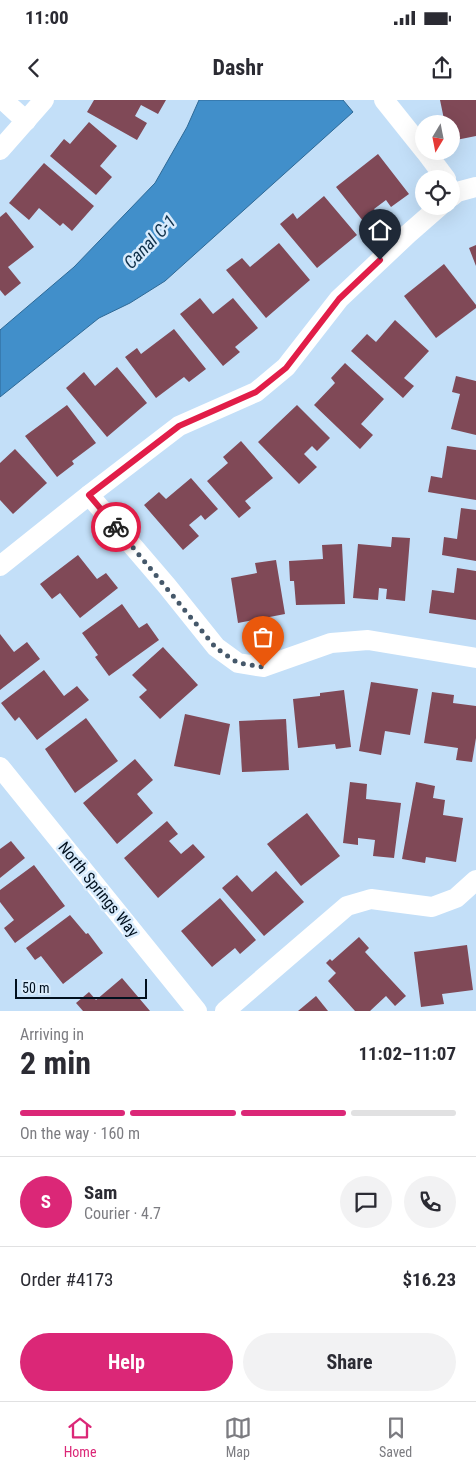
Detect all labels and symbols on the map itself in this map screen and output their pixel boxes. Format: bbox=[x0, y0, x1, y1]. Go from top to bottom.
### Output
north arrow bbox=[415, 115, 460, 160]
pin bbox=[359, 209, 401, 260]
water label: Canal C-1 bbox=[119, 211, 180, 273]
courier bbox=[91, 502, 141, 552]
pin bbox=[242, 616, 284, 667]
street label: North Springs Way bbox=[54, 838, 143, 941]
scale bar bbox=[15, 976, 148, 999]

